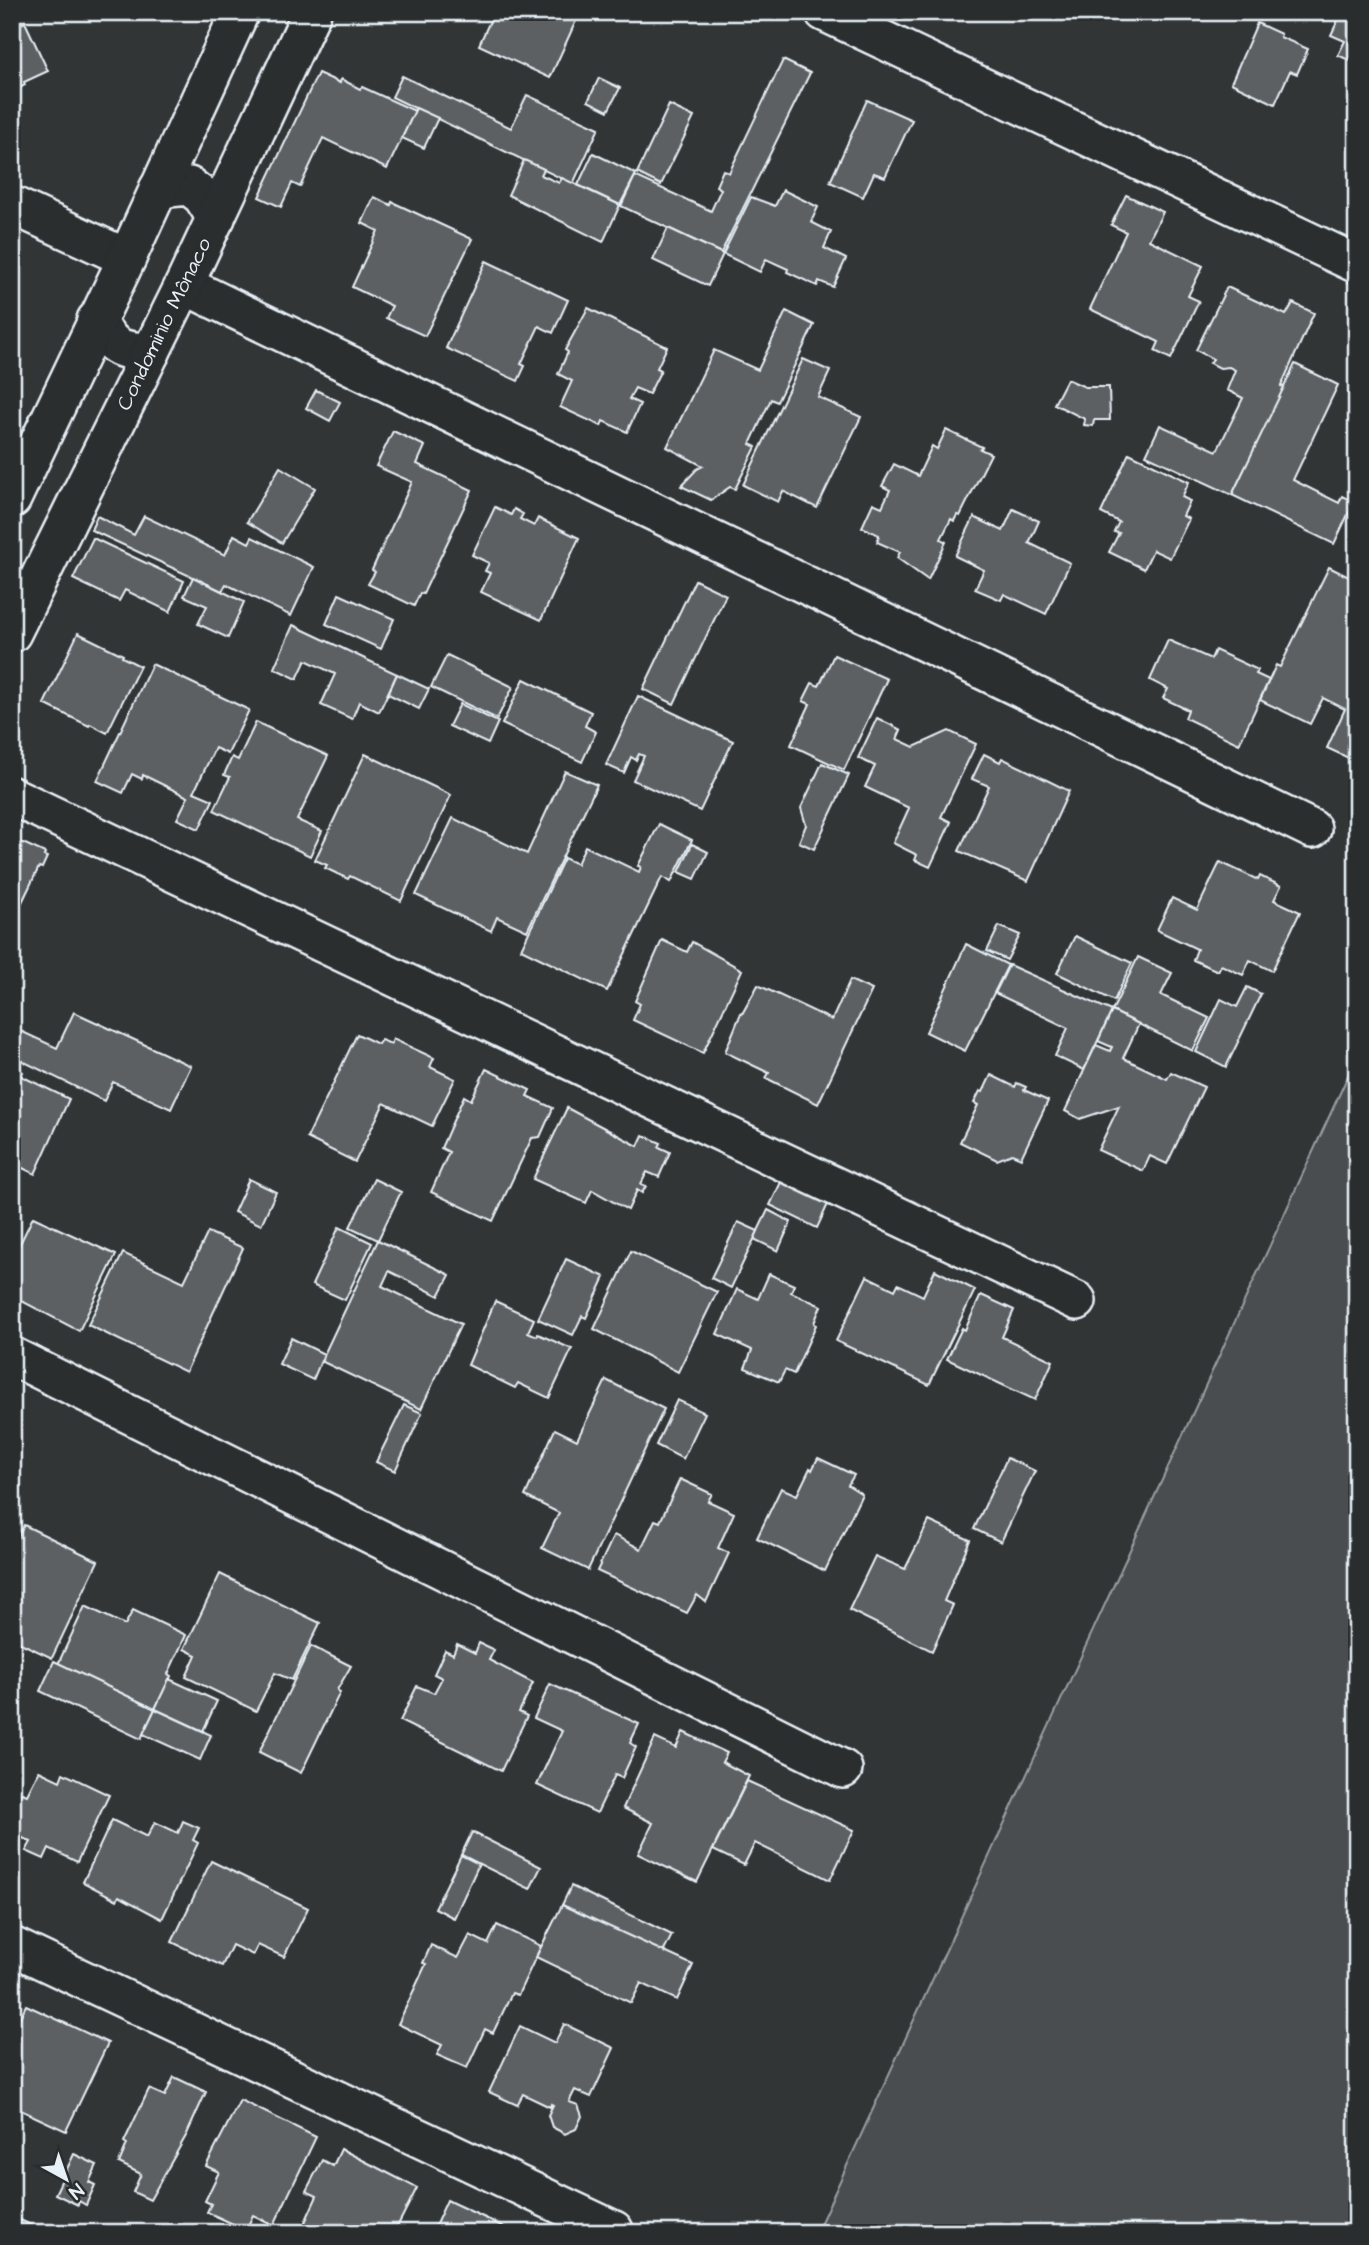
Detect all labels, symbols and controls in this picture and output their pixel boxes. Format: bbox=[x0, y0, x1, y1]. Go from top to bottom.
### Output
street label: Condominio Mônaco bbox=[110, 233, 218, 415]
north arrow bbox=[32, 2144, 102, 2214]
text: N bbox=[63, 2177, 89, 2205]

